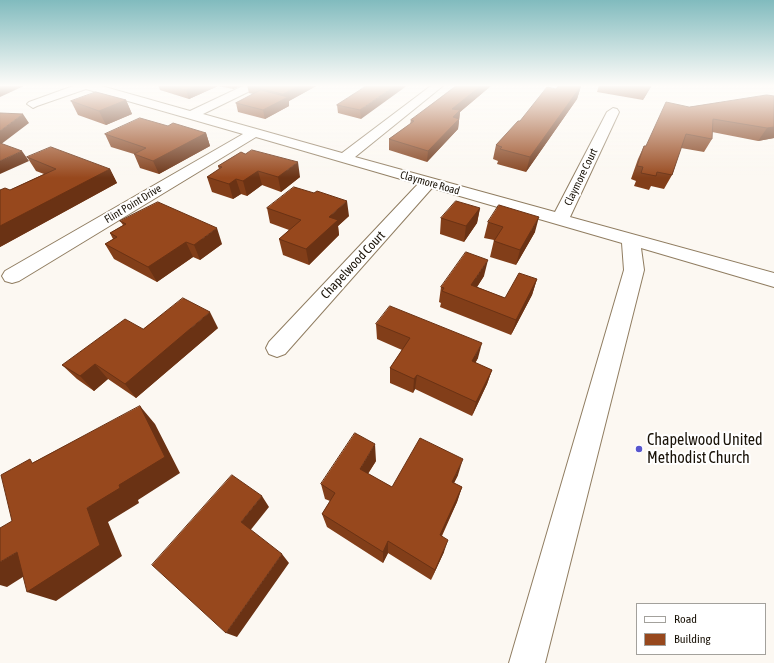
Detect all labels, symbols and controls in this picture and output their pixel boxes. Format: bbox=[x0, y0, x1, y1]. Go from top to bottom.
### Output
street label: Claymore Court bbox=[561, 146, 601, 208]
street label: Claymore Road bbox=[399, 168, 461, 198]
street label: Flint Point Drive bbox=[102, 182, 164, 226]
street label: Chapelwood Court bbox=[318, 228, 388, 302]
place label: Chapelwood United Methodist Church bbox=[647, 430, 763, 468]
marker: Chapelwood United Methodist Church bbox=[634, 444, 644, 454]
legend bbox=[636, 603, 766, 655]
text: Road bbox=[674, 612, 697, 626]
text: Building bbox=[674, 632, 711, 646]

